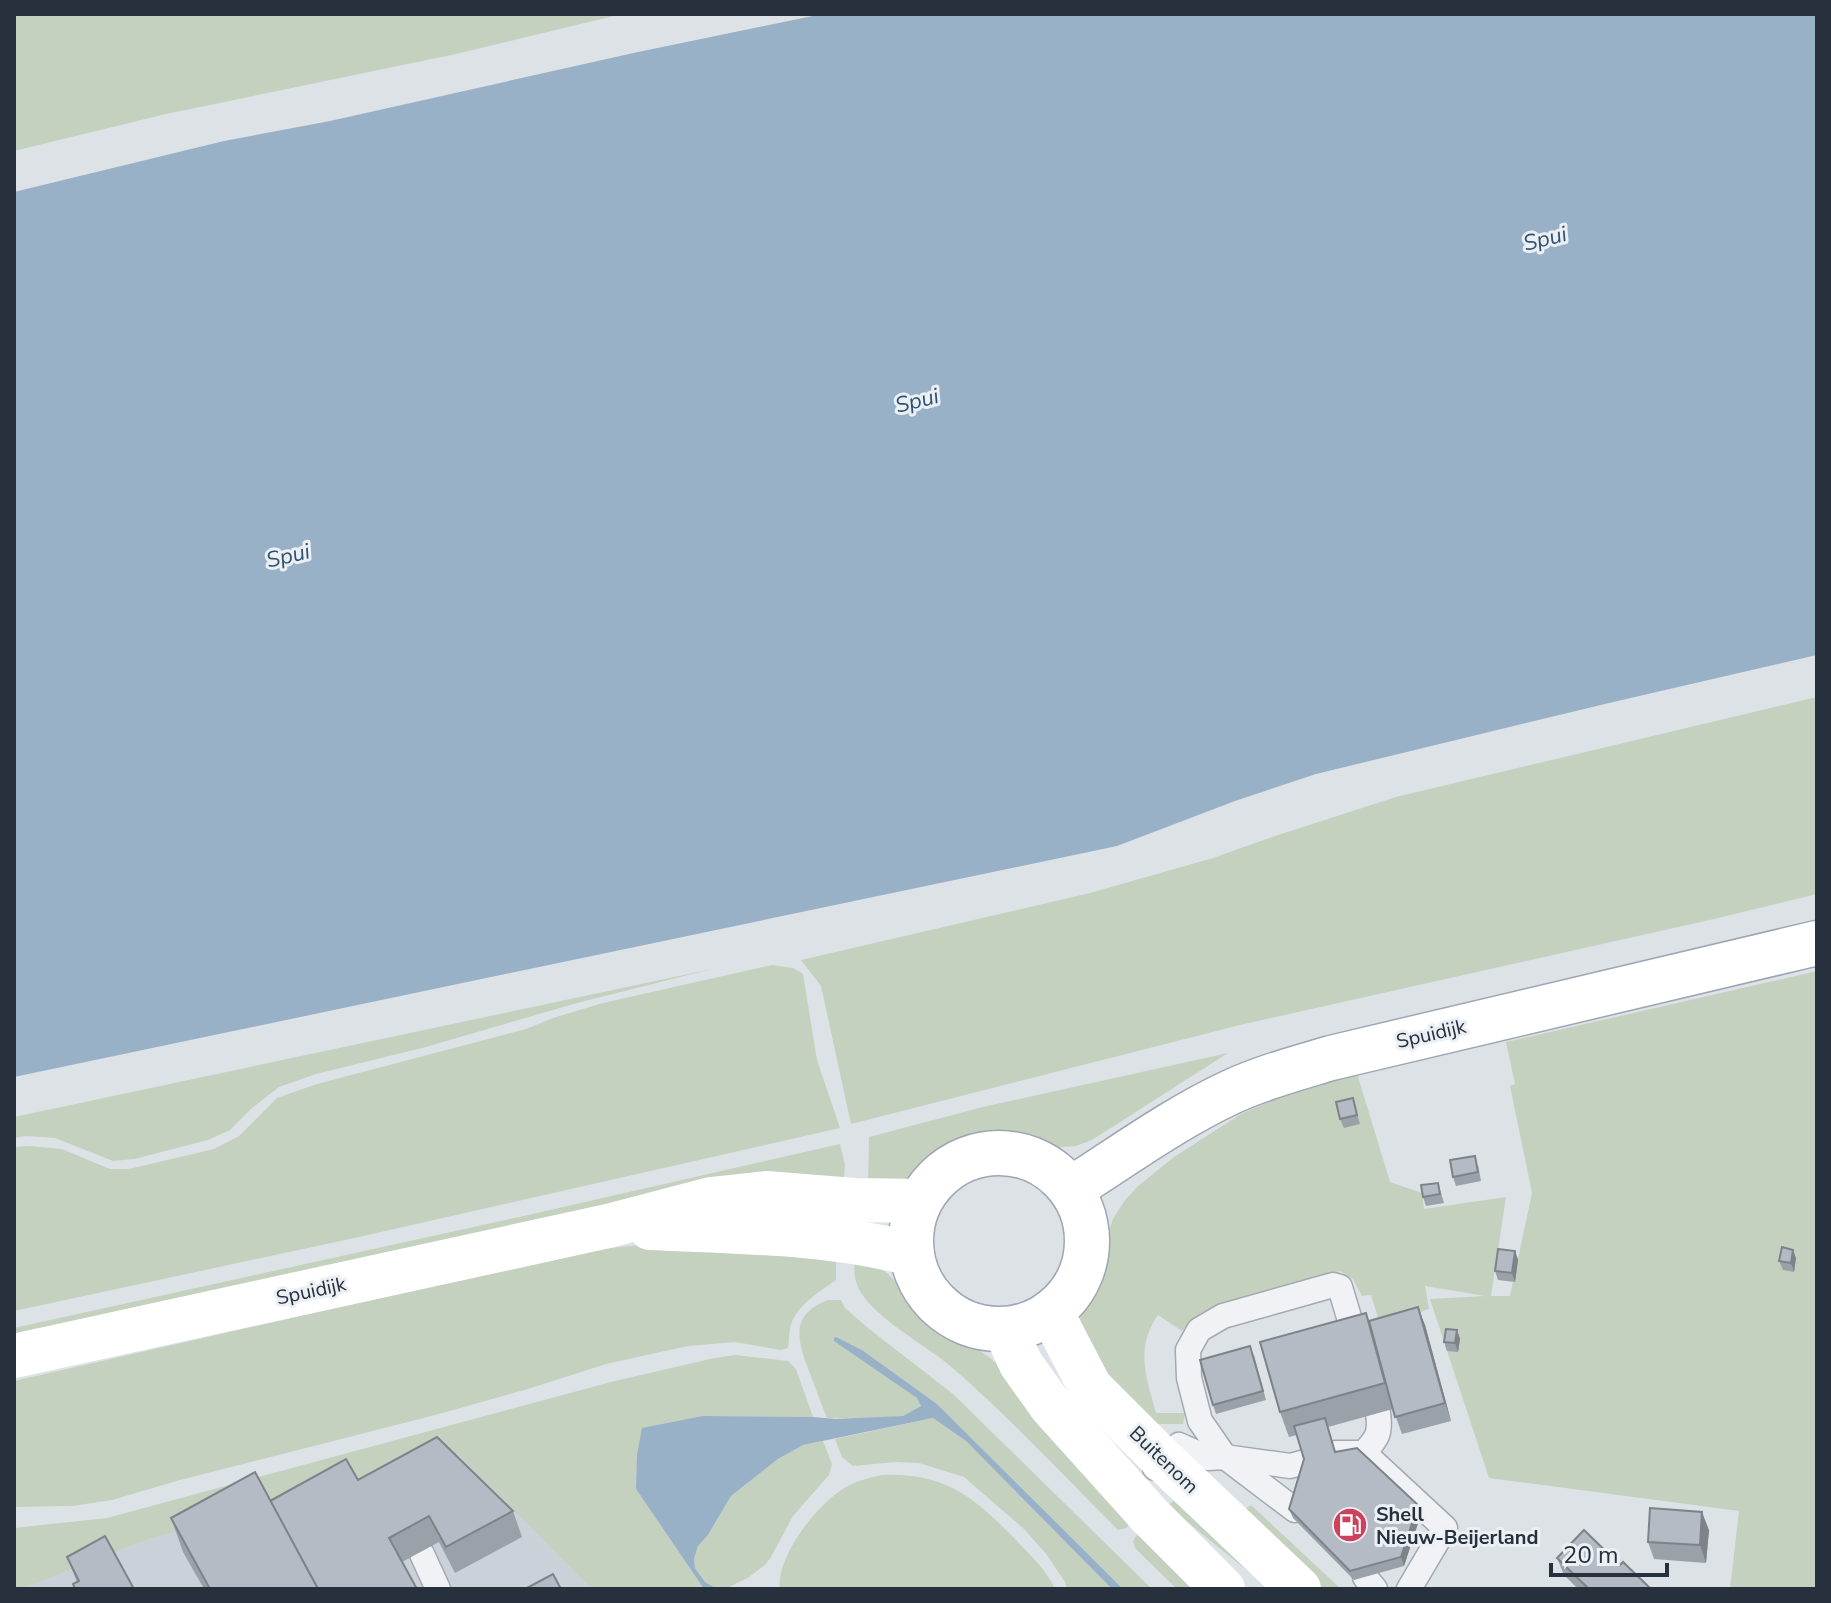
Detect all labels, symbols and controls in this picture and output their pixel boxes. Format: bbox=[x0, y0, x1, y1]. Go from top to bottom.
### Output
water label: Spui bbox=[1520, 219, 1571, 259]
water label: Spui bbox=[892, 381, 943, 421]
water label: Spui bbox=[263, 536, 314, 576]
street label: Spuidijk bbox=[1393, 1013, 1470, 1055]
street label: Spuidijk bbox=[274, 1270, 349, 1312]
street label: Buitenom bbox=[1123, 1420, 1205, 1500]
place label: Shell Nieuw-Beijerland bbox=[1376, 1501, 1538, 1551]
fuel station icon: Shell Nieuw-Beijerland bbox=[1331, 1506, 1369, 1544]
scale bar bbox=[1551, 1527, 1667, 1577]
text: 20 m bbox=[1563, 1539, 1619, 1571]

